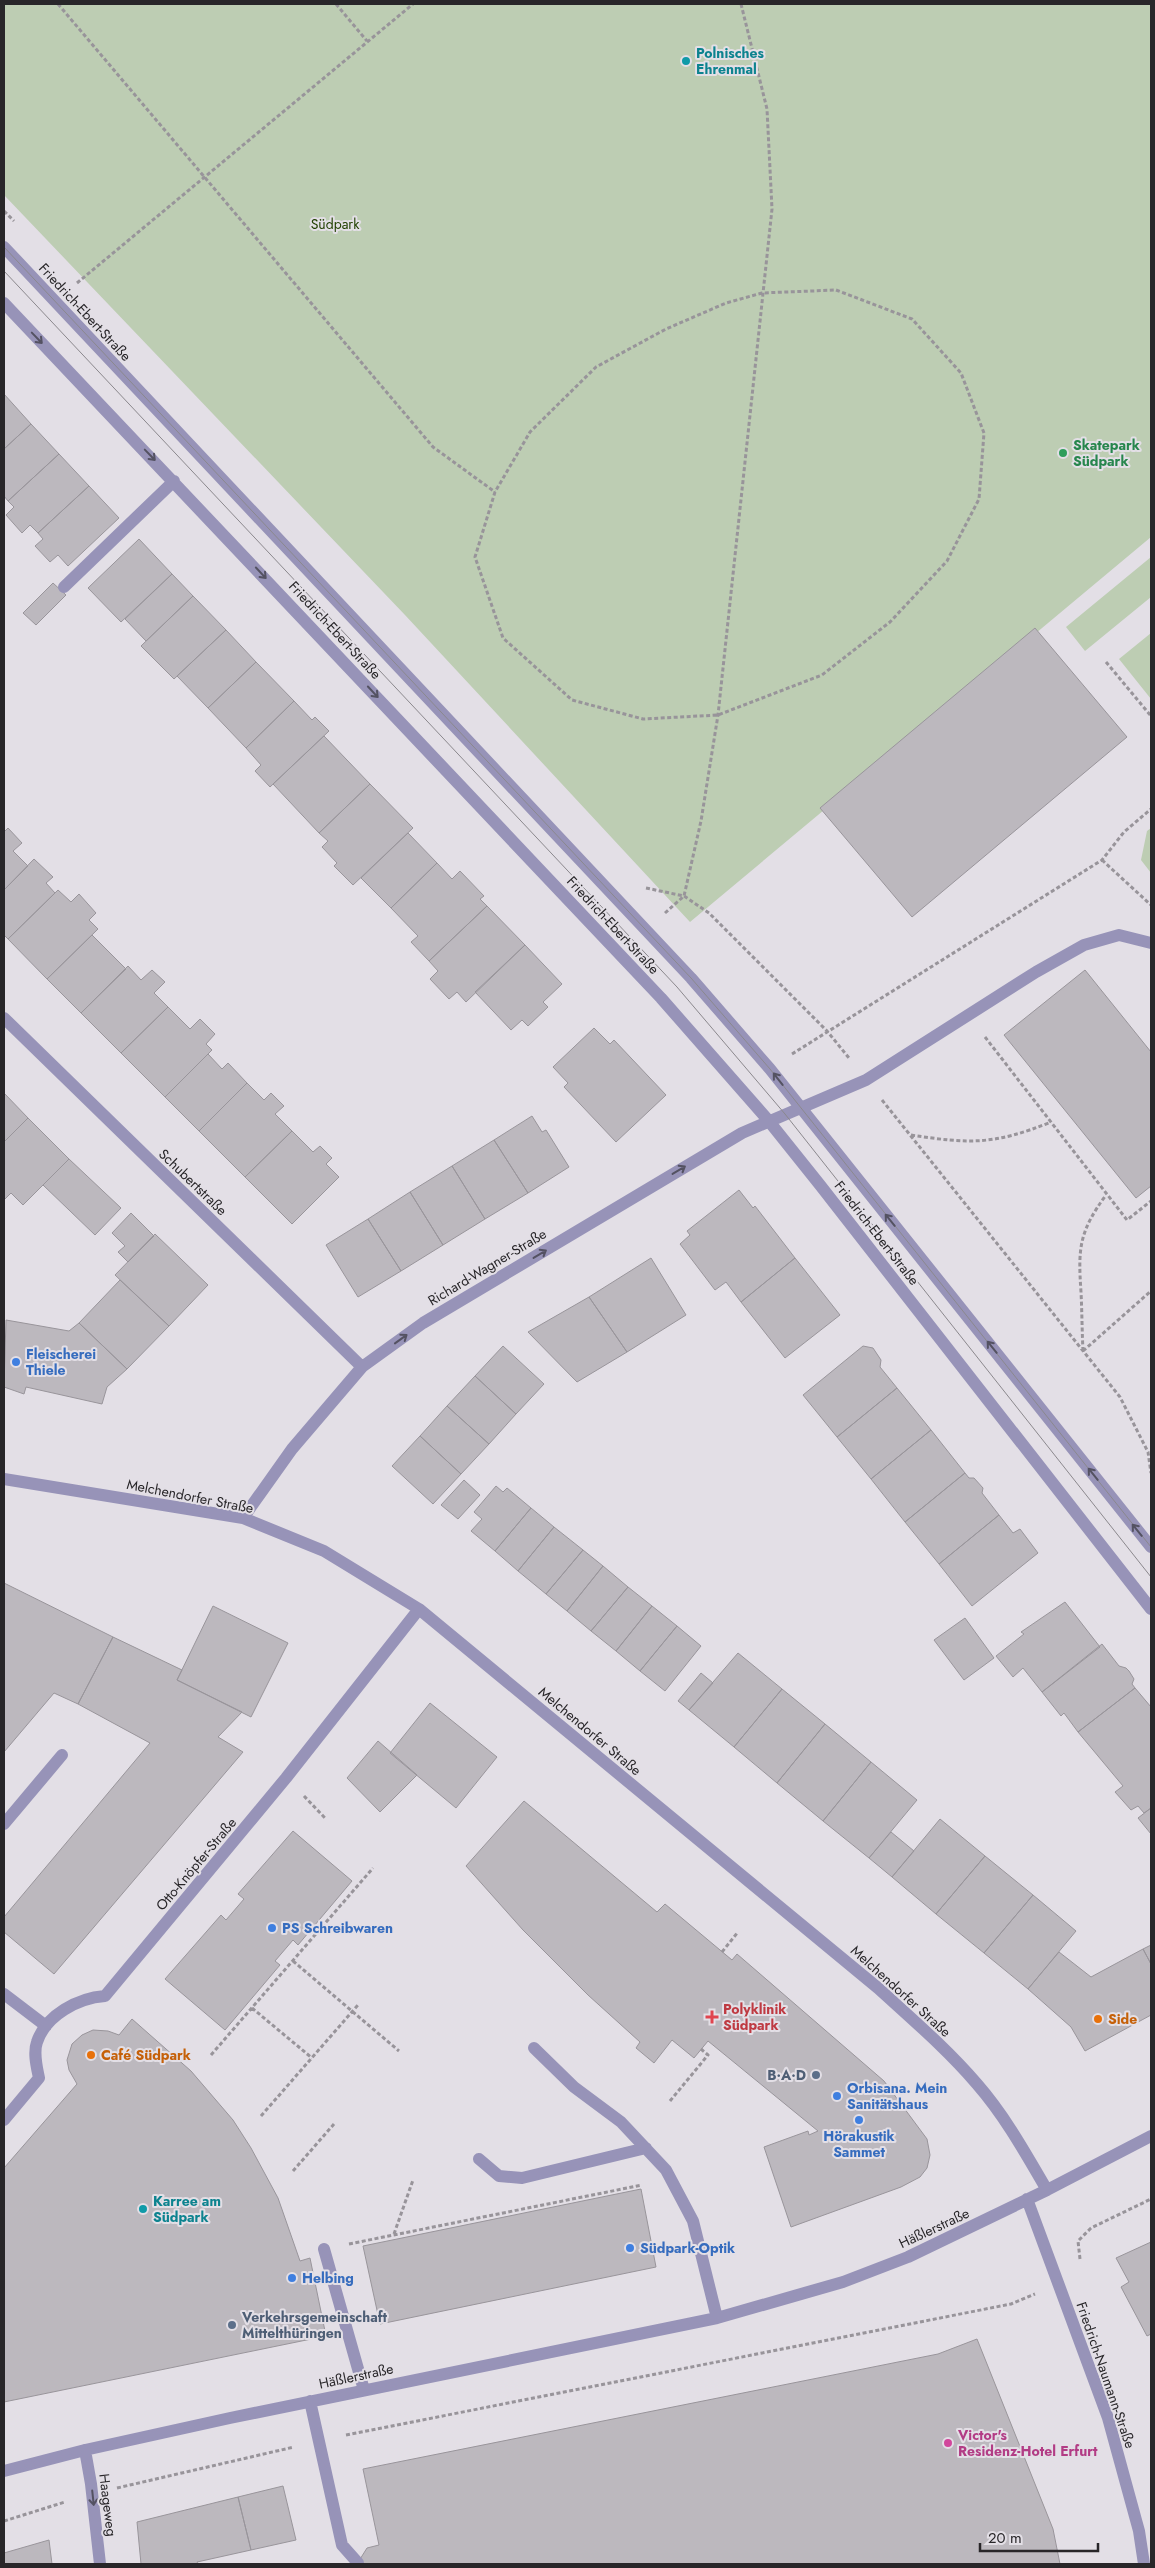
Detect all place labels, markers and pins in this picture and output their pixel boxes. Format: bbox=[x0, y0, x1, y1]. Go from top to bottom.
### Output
place label: Polnisches Ehrenmal bbox=[696, 43, 765, 79]
marker: Polnisches Ehrenmal bbox=[680, 55, 692, 67]
place label: Skatepark Südpark bbox=[1073, 435, 1140, 471]
marker: Skatepark Südpark bbox=[1057, 447, 1069, 459]
place label: Fleischerei Thiele bbox=[26, 1344, 96, 1380]
marker: Fleischerei Thiele bbox=[10, 1356, 22, 1368]
place label: PS Schreibwaren bbox=[282, 1918, 393, 1938]
marker: PS Schreibwaren bbox=[266, 1922, 278, 1934]
place label: Polyklinik Südpark bbox=[723, 1999, 786, 2035]
place label: Side bbox=[1108, 2009, 1137, 2029]
marker: Polyklinik Südpark bbox=[705, 2010, 719, 2024]
marker: Side bbox=[1092, 2013, 1104, 2025]
place label: Café Südpark bbox=[101, 2045, 191, 2065]
marker: Café Südpark bbox=[85, 2049, 97, 2061]
place label: B·A·D bbox=[767, 2065, 806, 2085]
marker: B·A·D bbox=[810, 2069, 822, 2081]
place label: Orbisana. Mein Sanitätshaus bbox=[847, 2078, 947, 2114]
marker: Orbisana. Mein Sanitätshaus bbox=[831, 2090, 843, 2102]
marker: Hörakustik Sammet bbox=[853, 2114, 865, 2126]
place label: Hörakustik Sammet bbox=[823, 2126, 895, 2162]
place label: Karree am Südpark bbox=[153, 2191, 221, 2227]
marker: Karree am Südpark bbox=[137, 2203, 149, 2215]
place label: Südpark-Optik bbox=[640, 2238, 735, 2258]
marker: Südpark-Optik bbox=[624, 2242, 636, 2254]
place label: Helbing bbox=[302, 2268, 354, 2288]
marker: Helbing bbox=[286, 2272, 298, 2284]
place label: Verkehrsgemeinschaft Mittelthüringen bbox=[241, 2307, 388, 2343]
marker: Verkehrsgemeinschaft Mittelthüringen bbox=[226, 2319, 238, 2331]
place label: Victor's Residenz-Hotel Erfurt bbox=[957, 2425, 1098, 2461]
marker: Victor's Residenz-Hotel Erfurt bbox=[942, 2437, 954, 2449]

